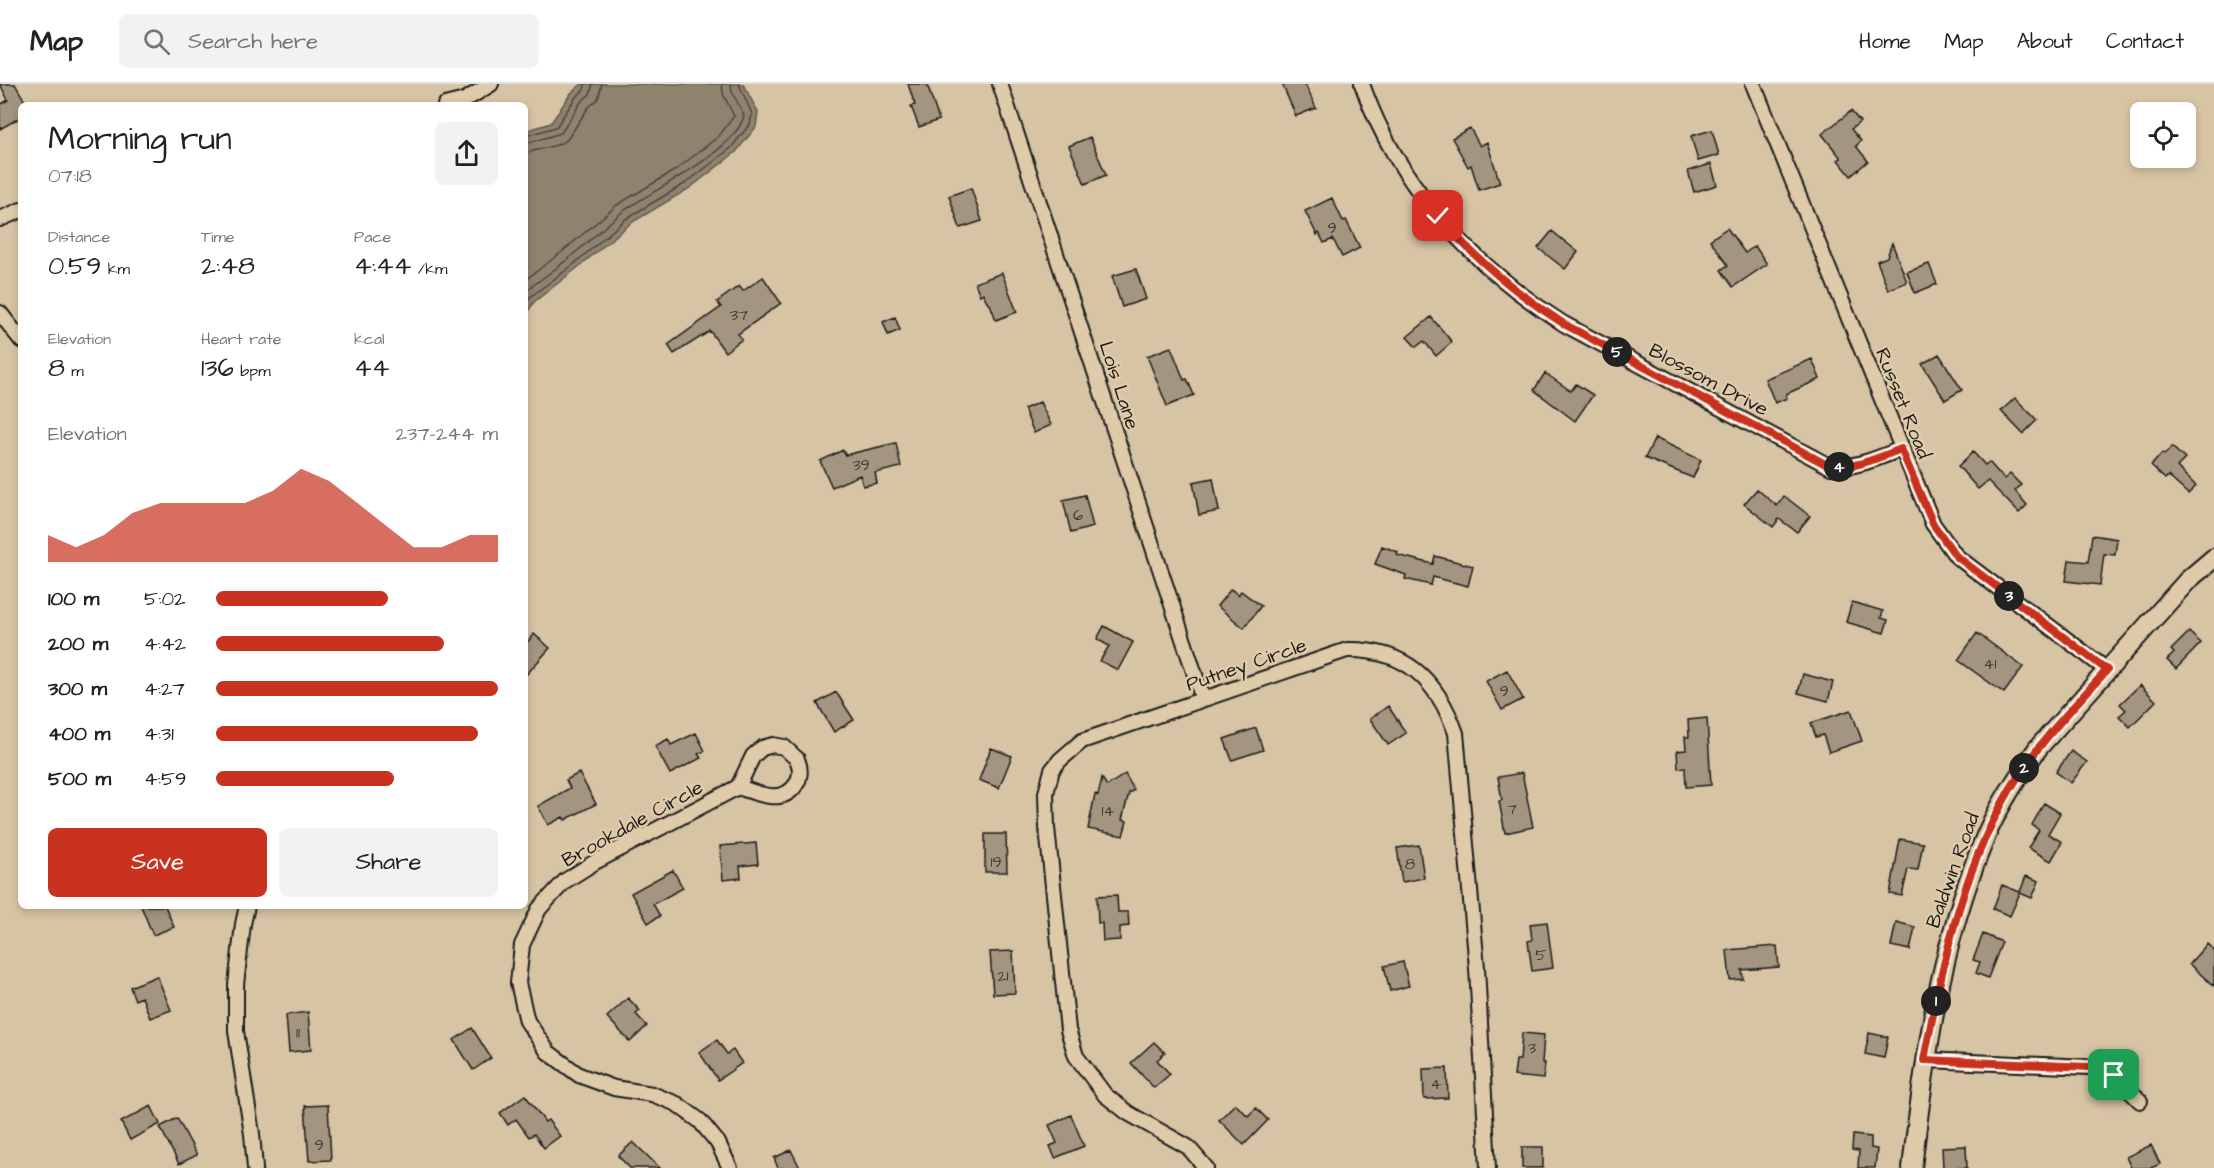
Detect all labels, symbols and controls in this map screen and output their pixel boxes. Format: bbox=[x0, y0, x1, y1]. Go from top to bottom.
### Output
search box bbox=[119, 14, 539, 68]
text: Map bbox=[30, 22, 83, 61]
icon: search bbox=[140, 25, 173, 58]
text: Search here bbox=[188, 26, 318, 57]
text: Home bbox=[1859, 27, 1911, 56]
text: Map bbox=[1944, 27, 1984, 56]
text: About bbox=[2017, 27, 2073, 56]
text: Contact bbox=[2106, 27, 2184, 56]
map controls bbox=[2130, 102, 2196, 168]
button: locate bbox=[2130, 102, 2196, 168]
text: Morning run bbox=[48, 116, 232, 162]
button: share bbox=[435, 122, 498, 185]
text: 07:18 bbox=[48, 162, 92, 190]
pin bbox=[1412, 190, 1463, 241]
icon: check bbox=[1421, 199, 1454, 232]
house number: 9 bbox=[1327, 217, 1337, 239]
text: Distance bbox=[48, 226, 110, 248]
text: Time bbox=[201, 226, 235, 248]
text: Pace bbox=[354, 226, 391, 248]
text: 0.59 bbox=[48, 248, 101, 284]
text: 2:48 bbox=[201, 248, 255, 284]
text: 4:44 bbox=[354, 248, 411, 284]
text: km bbox=[101, 258, 130, 280]
text: /km bbox=[411, 258, 447, 280]
house number: 37 bbox=[730, 304, 748, 326]
text: Elevation bbox=[48, 328, 111, 350]
text: Heart rate bbox=[201, 328, 281, 350]
text: kcal bbox=[354, 328, 385, 350]
pin: 5 bbox=[1602, 337, 1632, 367]
street label: Blossom Drive bbox=[1644, 337, 1773, 423]
street label: Lois Lane bbox=[1092, 338, 1146, 433]
text: 5 bbox=[1611, 341, 1623, 363]
street label: Russet Road bbox=[1868, 344, 1938, 463]
text: 8 bbox=[48, 350, 65, 386]
text: 136 bbox=[201, 350, 234, 386]
text: 44 bbox=[354, 350, 389, 386]
text: m bbox=[65, 360, 84, 382]
text: bpm bbox=[234, 360, 271, 382]
text: Elevation bbox=[48, 420, 127, 448]
text: 237–244 m bbox=[396, 420, 498, 448]
pin: 4 bbox=[1824, 452, 1854, 482]
house number: 39 bbox=[852, 454, 870, 476]
text: 4 bbox=[1834, 456, 1844, 478]
house number: 6 bbox=[1073, 504, 1083, 526]
pin: 3 bbox=[1994, 581, 2024, 611]
text: 100 m bbox=[48, 585, 99, 613]
text: 5:02 bbox=[144, 585, 186, 613]
text: 3 bbox=[2005, 585, 2013, 607]
text: 200 m bbox=[48, 630, 108, 658]
text: 4:42 bbox=[144, 630, 186, 658]
street label: Putney Circle bbox=[1182, 631, 1311, 700]
house number: 41 bbox=[1984, 653, 1996, 675]
text: 300 m bbox=[48, 675, 107, 703]
text: 4:27 bbox=[144, 675, 185, 703]
house number: 9 bbox=[1499, 680, 1509, 702]
text: 400 m bbox=[48, 720, 110, 748]
text: 4:31 bbox=[144, 720, 174, 748]
pin: 2 bbox=[2009, 753, 2039, 783]
text: 2 bbox=[2019, 757, 2029, 779]
text: 500 m bbox=[48, 765, 111, 793]
text: 4:59 bbox=[144, 765, 187, 793]
street label: Brookdale Circle bbox=[557, 773, 708, 874]
house number: 7 bbox=[1507, 798, 1517, 820]
house number: 14 bbox=[1102, 800, 1115, 822]
street label: Baldwin Road bbox=[1919, 809, 1987, 932]
button: Save bbox=[48, 828, 267, 897]
button: Share bbox=[279, 828, 498, 897]
house number: 19 bbox=[990, 851, 1002, 873]
house number: 8 bbox=[1405, 853, 1415, 875]
house number: 5 bbox=[1535, 944, 1547, 966]
house number: 21 bbox=[997, 965, 1009, 987]
pin: 1 bbox=[1921, 986, 1951, 1016]
text: 1 bbox=[1935, 990, 1937, 1012]
house number: 11 bbox=[296, 1022, 300, 1044]
house number: 3 bbox=[1528, 1037, 1536, 1059]
pin bbox=[2088, 1049, 2139, 1100]
icon: arrive bbox=[2097, 1058, 2130, 1091]
house number: 4 bbox=[1431, 1073, 1442, 1095]
house number: 9 bbox=[314, 1134, 324, 1156]

